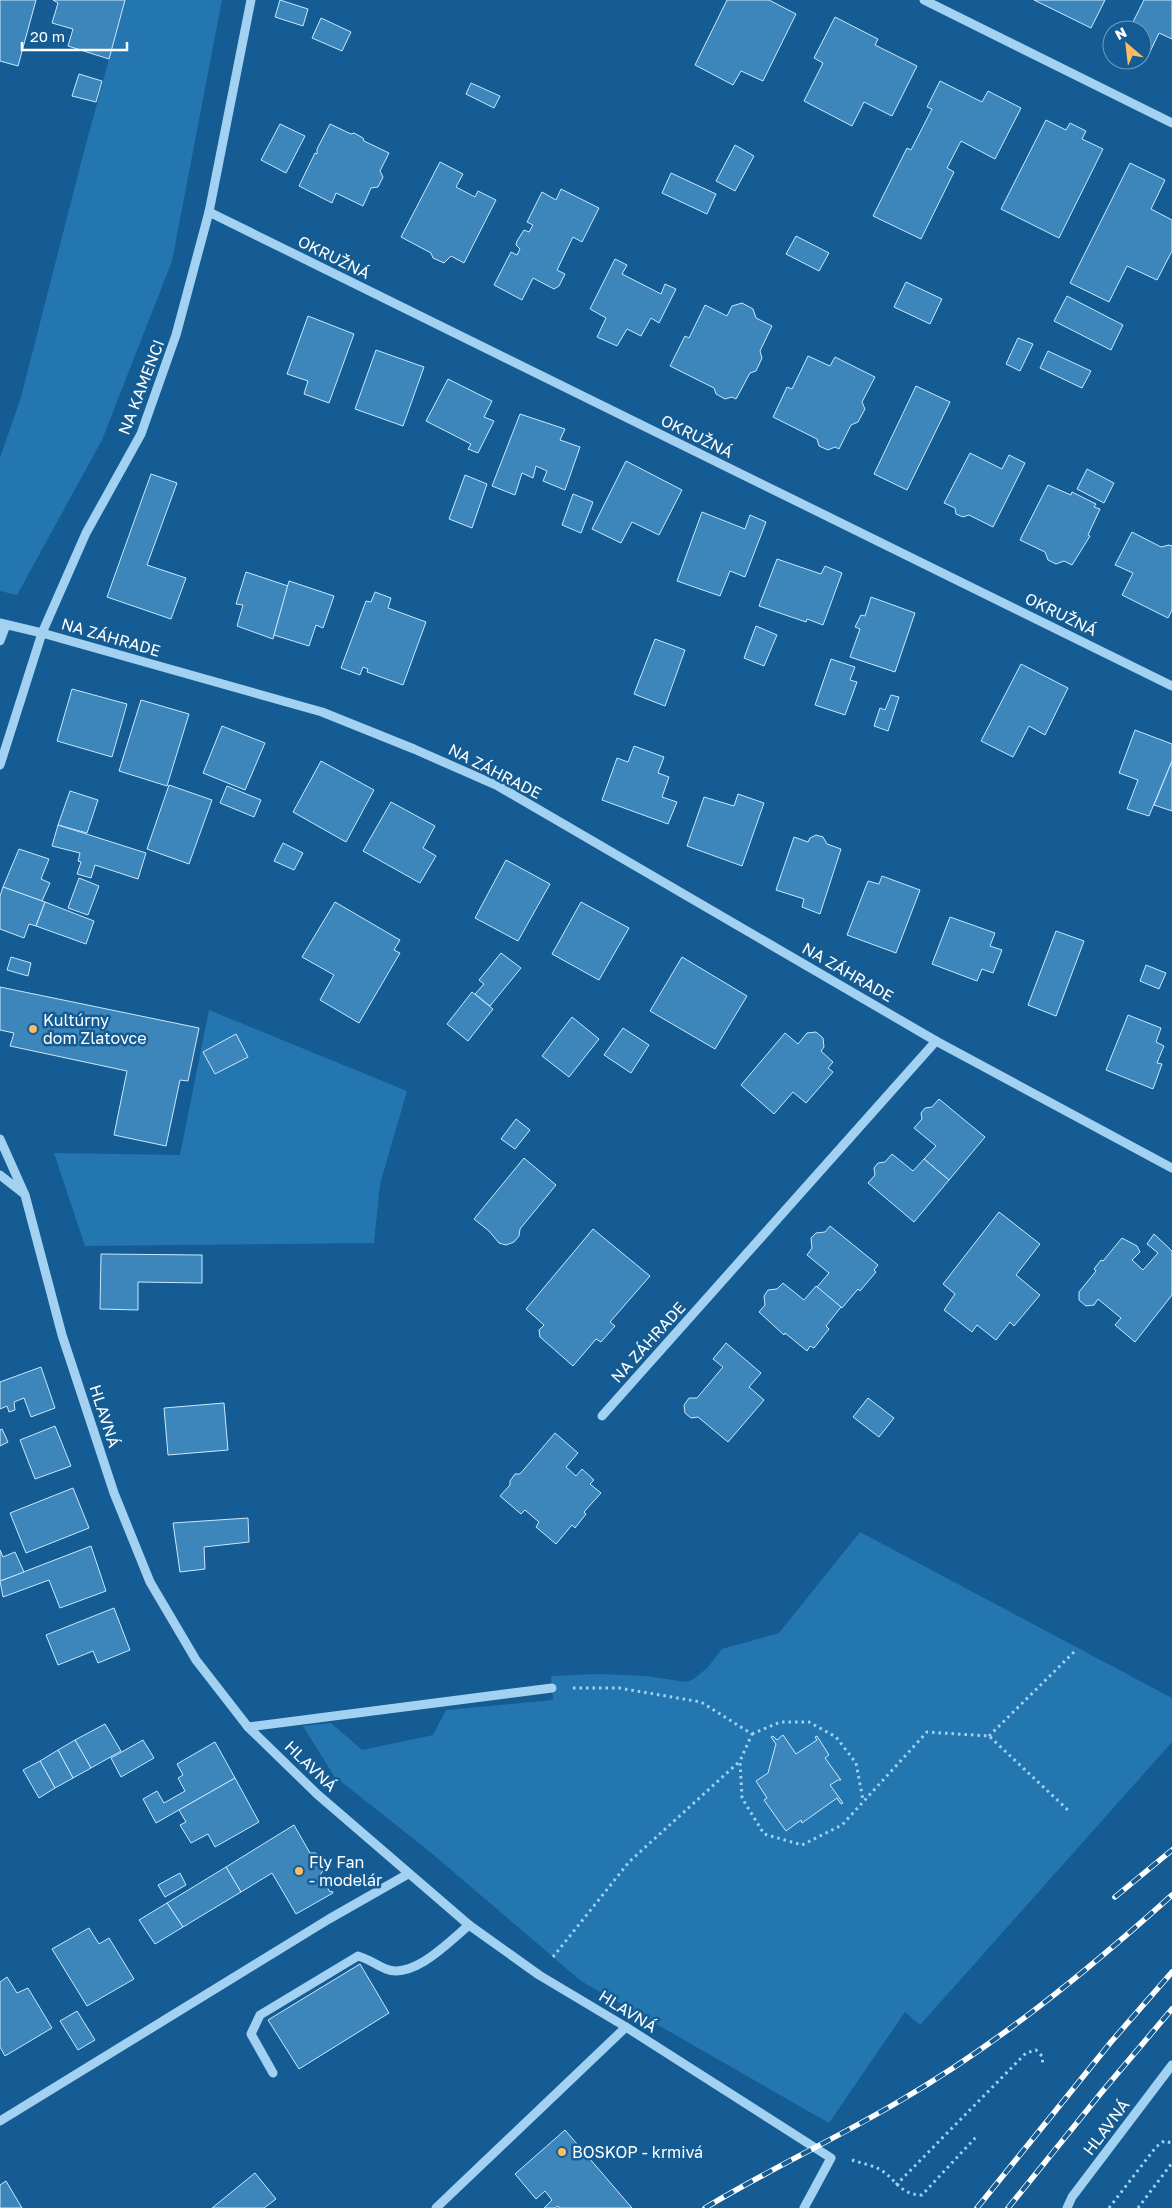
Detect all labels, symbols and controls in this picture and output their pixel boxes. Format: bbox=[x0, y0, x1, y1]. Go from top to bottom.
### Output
scale bar bbox=[22, 20, 128, 52]
north arrow bbox=[1102, 20, 1152, 70]
text: N bbox=[1112, 23, 1129, 43]
text: 20 m bbox=[30, 27, 65, 45]
street label: OKRUŽNÁ bbox=[295, 231, 374, 283]
street label: NA KAMENCI bbox=[114, 336, 168, 438]
street label: OKRUŽNÁ bbox=[658, 410, 737, 462]
street label: OKRUŽNÁ bbox=[1022, 588, 1101, 640]
street label: NA ZÁHRADE bbox=[59, 613, 163, 661]
street label: NA ZÁHRADE bbox=[445, 739, 545, 803]
street label: NA ZÁHRADE bbox=[799, 938, 897, 1006]
place label: Kultúrny dom Zlatovce bbox=[43, 1010, 147, 1048]
marker: Kultúrny dom Zlatovce bbox=[27, 1023, 39, 1035]
street label: NA ZÁHRADE bbox=[606, 1297, 690, 1387]
street label: HLAVNÁ bbox=[86, 1382, 125, 1450]
street label: HLAVNÁ bbox=[281, 1736, 341, 1796]
place label: Fly Fan - modelár bbox=[309, 1852, 382, 1890]
marker: Fly Fan - modelár bbox=[293, 1865, 305, 1877]
street label: HLAVNÁ bbox=[595, 1985, 661, 2037]
street label: HLAVNÁ bbox=[1079, 2095, 1134, 2159]
place label: BOSKOP - krmivá bbox=[572, 2142, 703, 2162]
marker: BOSKOP - krmivá bbox=[556, 2146, 568, 2158]

